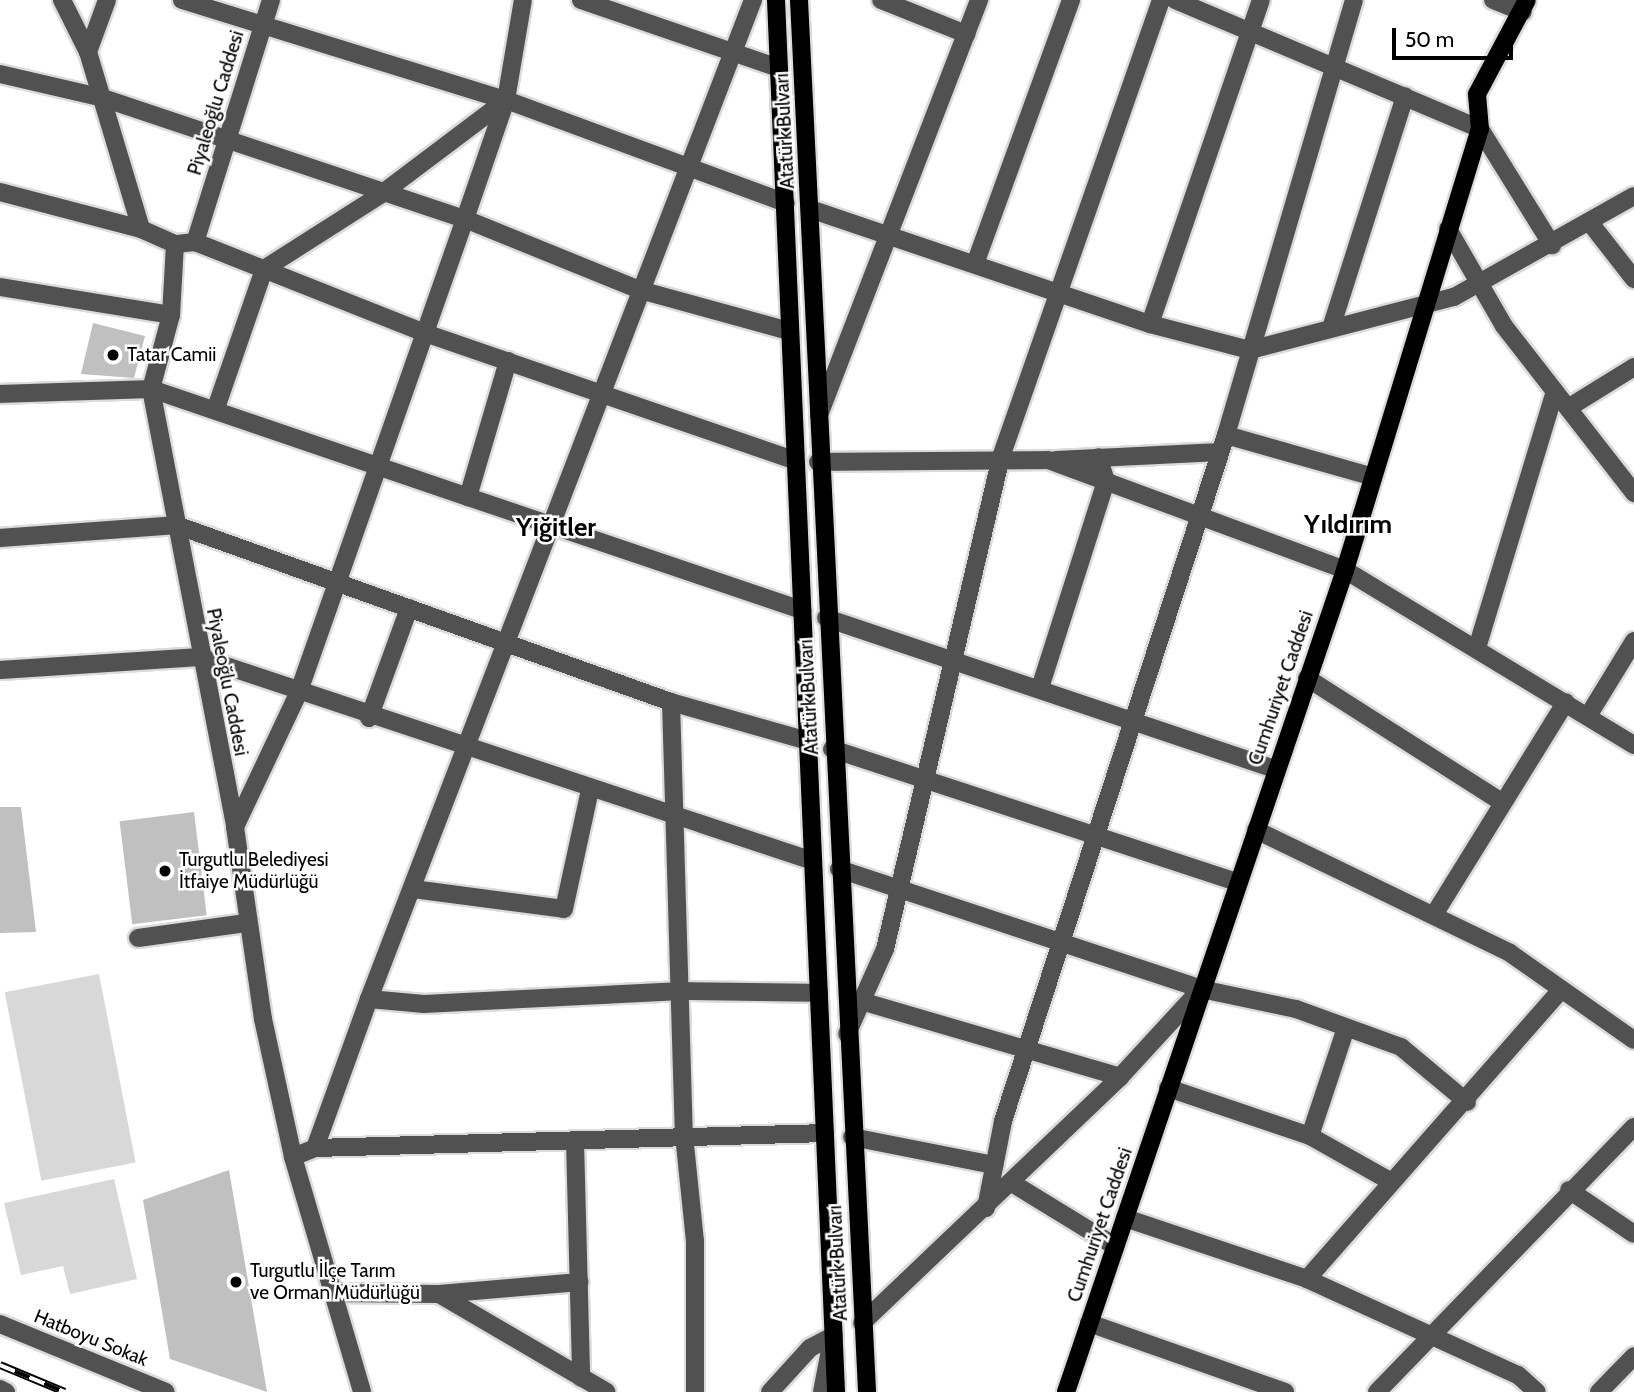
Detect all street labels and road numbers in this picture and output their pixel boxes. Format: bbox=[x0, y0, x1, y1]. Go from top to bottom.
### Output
street label: Piyaleoğlu Caddesi bbox=[183, 28, 249, 178]
street label: Atatürk Bulvarı bbox=[771, 73, 799, 189]
street label: Piyaleoğlu Caddesi bbox=[202, 606, 252, 758]
street label: Cumhuriyet Caddesi bbox=[1244, 608, 1318, 768]
street label: Atatürk Bulvarı bbox=[795, 639, 823, 755]
street label: Cumhuriyet Caddesi bbox=[1063, 1145, 1137, 1305]
street label: Atatürk Bulvarı bbox=[824, 1205, 852, 1321]
street label: Hatboyu Sokak bbox=[31, 1305, 151, 1371]

